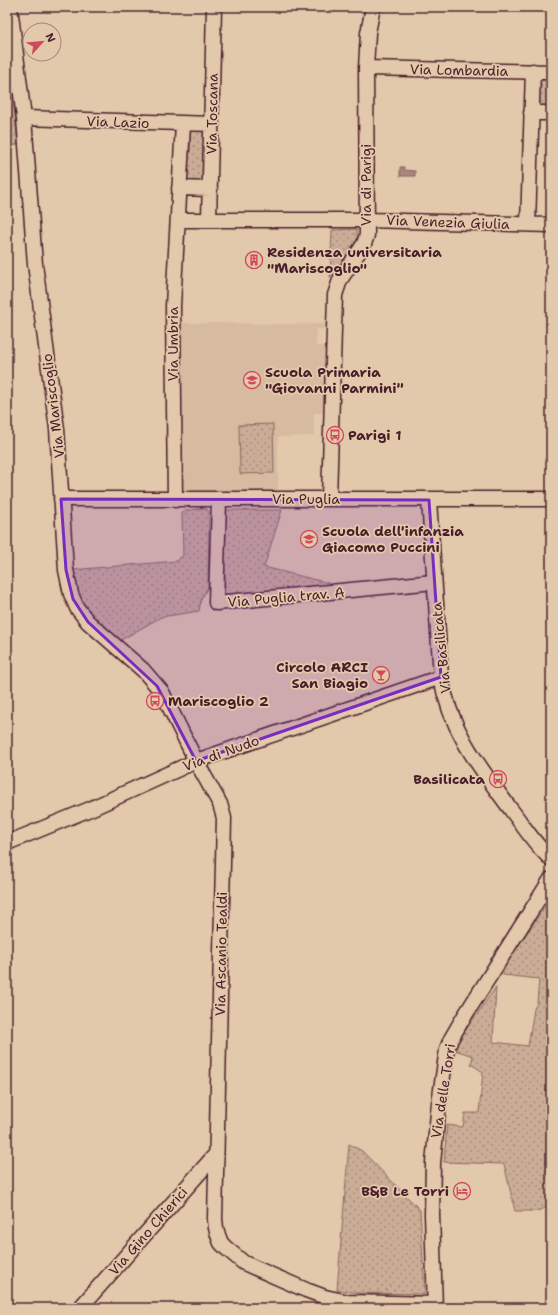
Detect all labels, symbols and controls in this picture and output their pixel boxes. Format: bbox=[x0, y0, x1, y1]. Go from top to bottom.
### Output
north arrow bbox=[22, 22, 62, 62]
text: N bbox=[42, 30, 59, 45]
street label: Via Lombardia bbox=[410, 60, 509, 80]
street label: Via Toscana bbox=[202, 73, 222, 155]
street label: Via Lazio bbox=[86, 112, 150, 132]
street label: Via di Parigi bbox=[357, 144, 375, 226]
street label: Via Venezia Giulia bbox=[386, 211, 510, 233]
place label: Residenza universitaria "Mariscoglio" bbox=[267, 243, 442, 277]
building icon: Residenza universitaria "Mariscoglio" bbox=[244, 250, 264, 270]
street label: Via Umbria bbox=[164, 306, 182, 381]
street label: Via Mariscoglio bbox=[38, 353, 68, 459]
place label: Scuola Primaria "Giovanni Parmini" bbox=[265, 363, 404, 397]
school or university icon: Scuola Primaria "Giovanni Parmini" bbox=[242, 370, 262, 390]
bus stop icon: Parigi 1 bbox=[325, 425, 345, 445]
place label: Parigi 1 bbox=[348, 426, 402, 444]
street label: Via Puglia bbox=[272, 490, 340, 508]
place label: Scuola dell'infanzia Giacomo Puccini bbox=[322, 522, 464, 556]
school or university icon: Scuola dell'infanzia Giacomo Puccini bbox=[299, 529, 319, 549]
street label: Via Puglia trav. A bbox=[227, 583, 345, 611]
street label: Via Basilicata bbox=[427, 601, 455, 695]
place label: Circolo ARCI San Biagio bbox=[276, 658, 368, 692]
bar icon: Circolo ARCI San Biagio bbox=[371, 665, 391, 685]
bus stop icon: Mariscoglio 2 bbox=[145, 691, 165, 711]
place label: Mariscoglio 2 bbox=[168, 692, 269, 710]
street label: Via di Nudo bbox=[180, 731, 262, 775]
bus stop icon: Basilicata bbox=[488, 769, 508, 789]
place label: Basilicata bbox=[413, 770, 485, 788]
street label: Via Ascanio Tealdi bbox=[211, 892, 231, 1016]
street label: Via delle Torri bbox=[427, 1042, 459, 1140]
hotel icon: B&B Le Torri bbox=[452, 1181, 472, 1201]
place label: B&B Le Torri bbox=[361, 1182, 449, 1200]
street label: Via Gino Chierici bbox=[105, 1183, 191, 1279]

